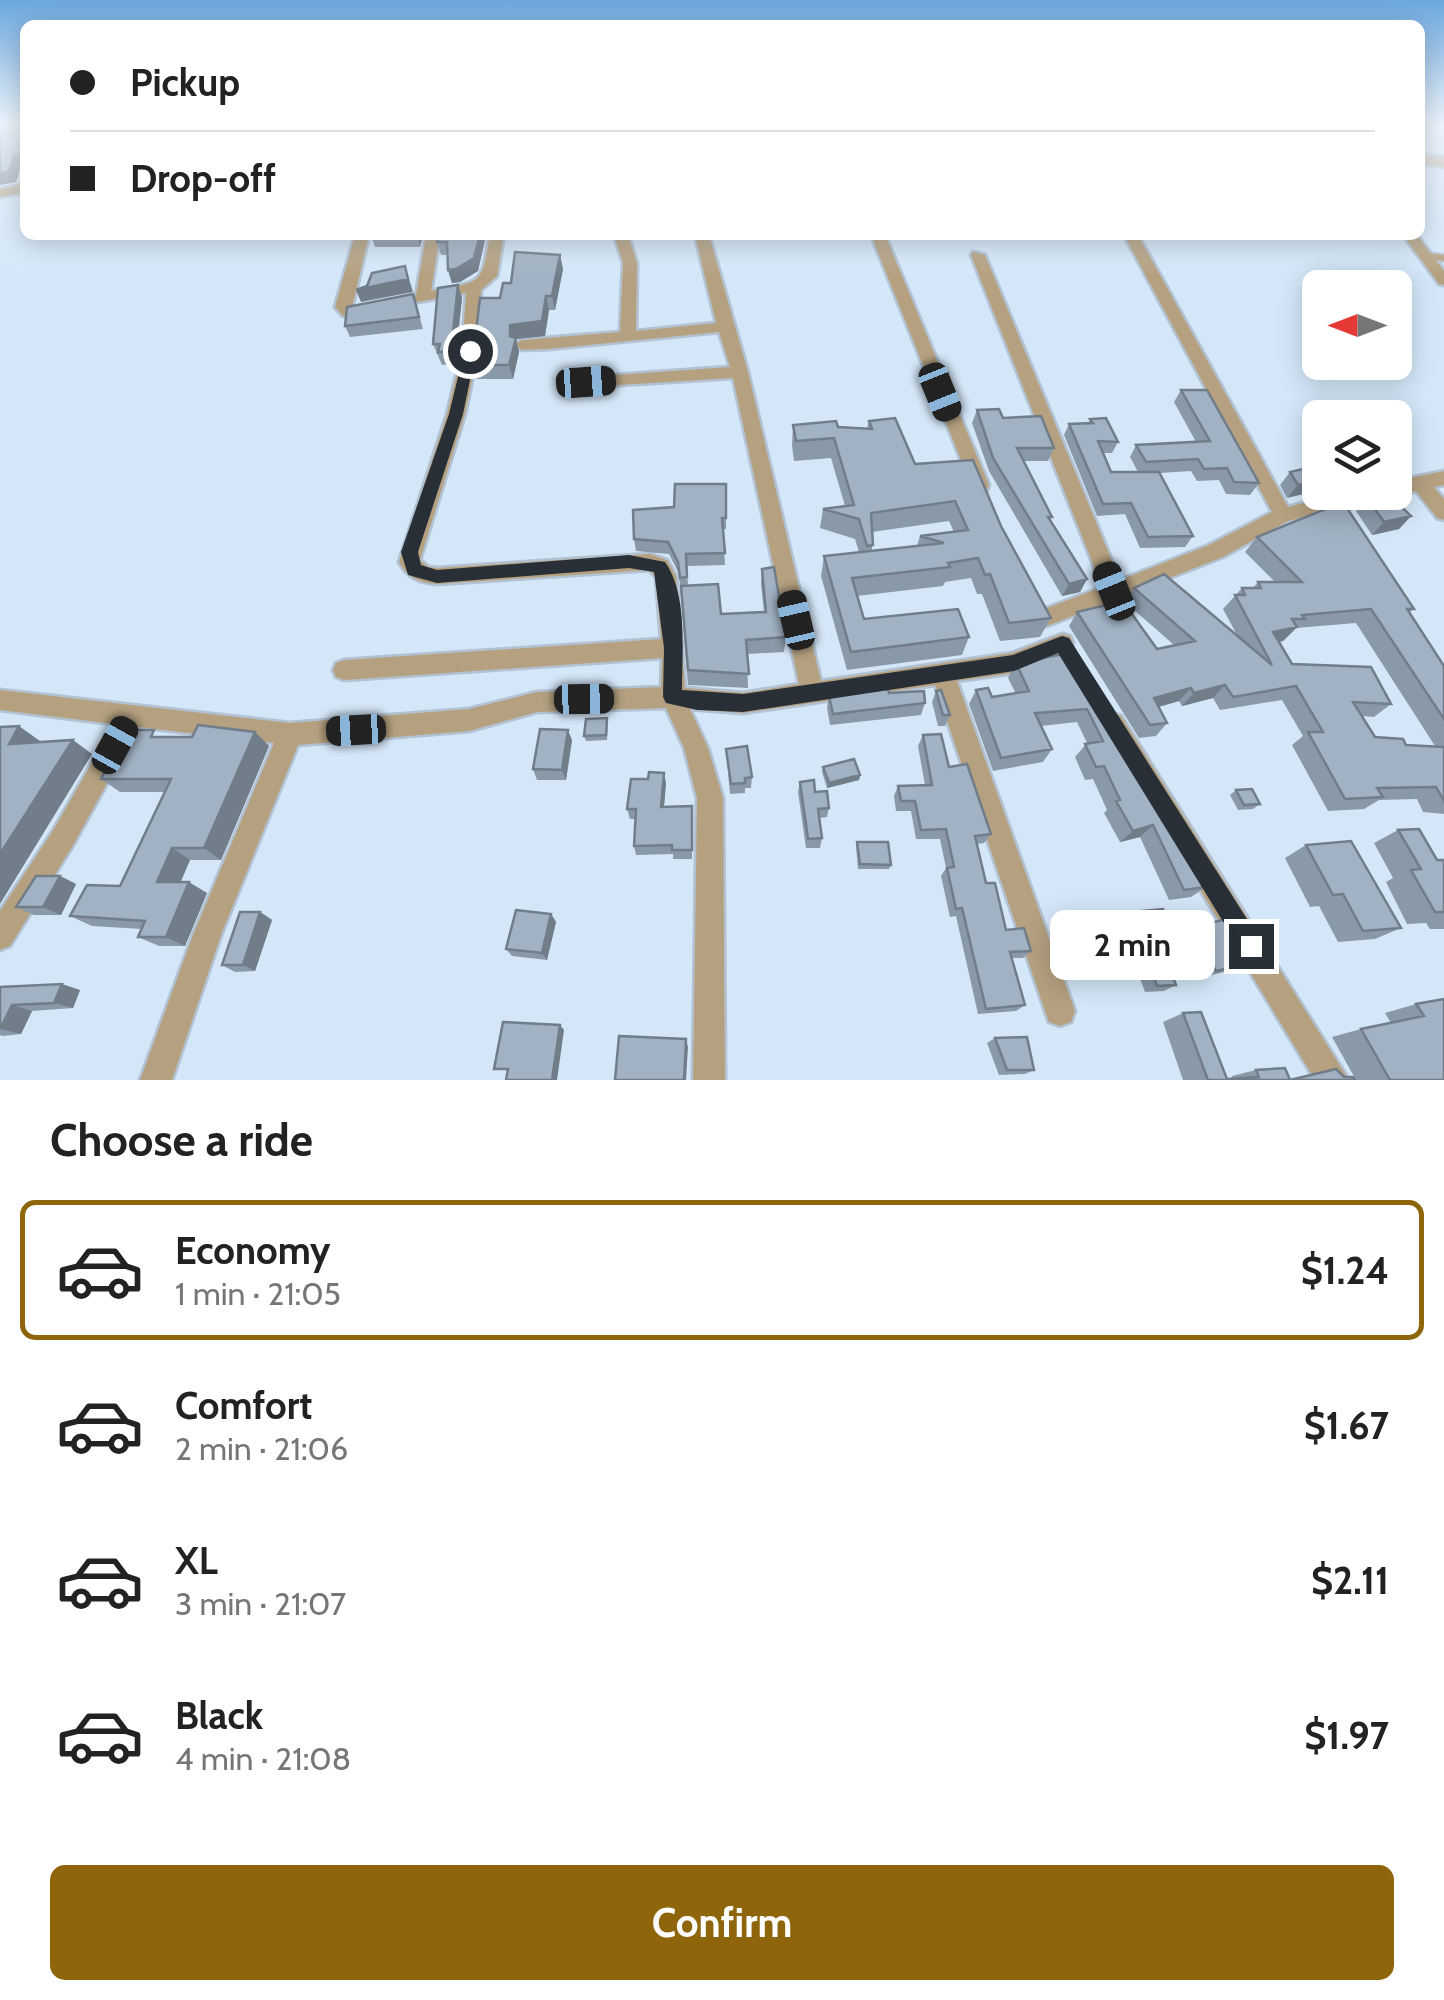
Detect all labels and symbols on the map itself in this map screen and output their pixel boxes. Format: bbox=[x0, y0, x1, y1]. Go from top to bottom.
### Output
north arrow bbox=[1302, 270, 1412, 380]
route start bbox=[448, 329, 493, 374]
car bbox=[915, 359, 965, 425]
car bbox=[555, 365, 617, 399]
car bbox=[1089, 558, 1139, 624]
car bbox=[775, 587, 817, 653]
car bbox=[554, 683, 614, 715]
car bbox=[87, 711, 143, 779]
car bbox=[325, 713, 387, 747]
callout: 2 min bbox=[1051, 911, 1216, 981]
route end bbox=[1229, 924, 1274, 969]

